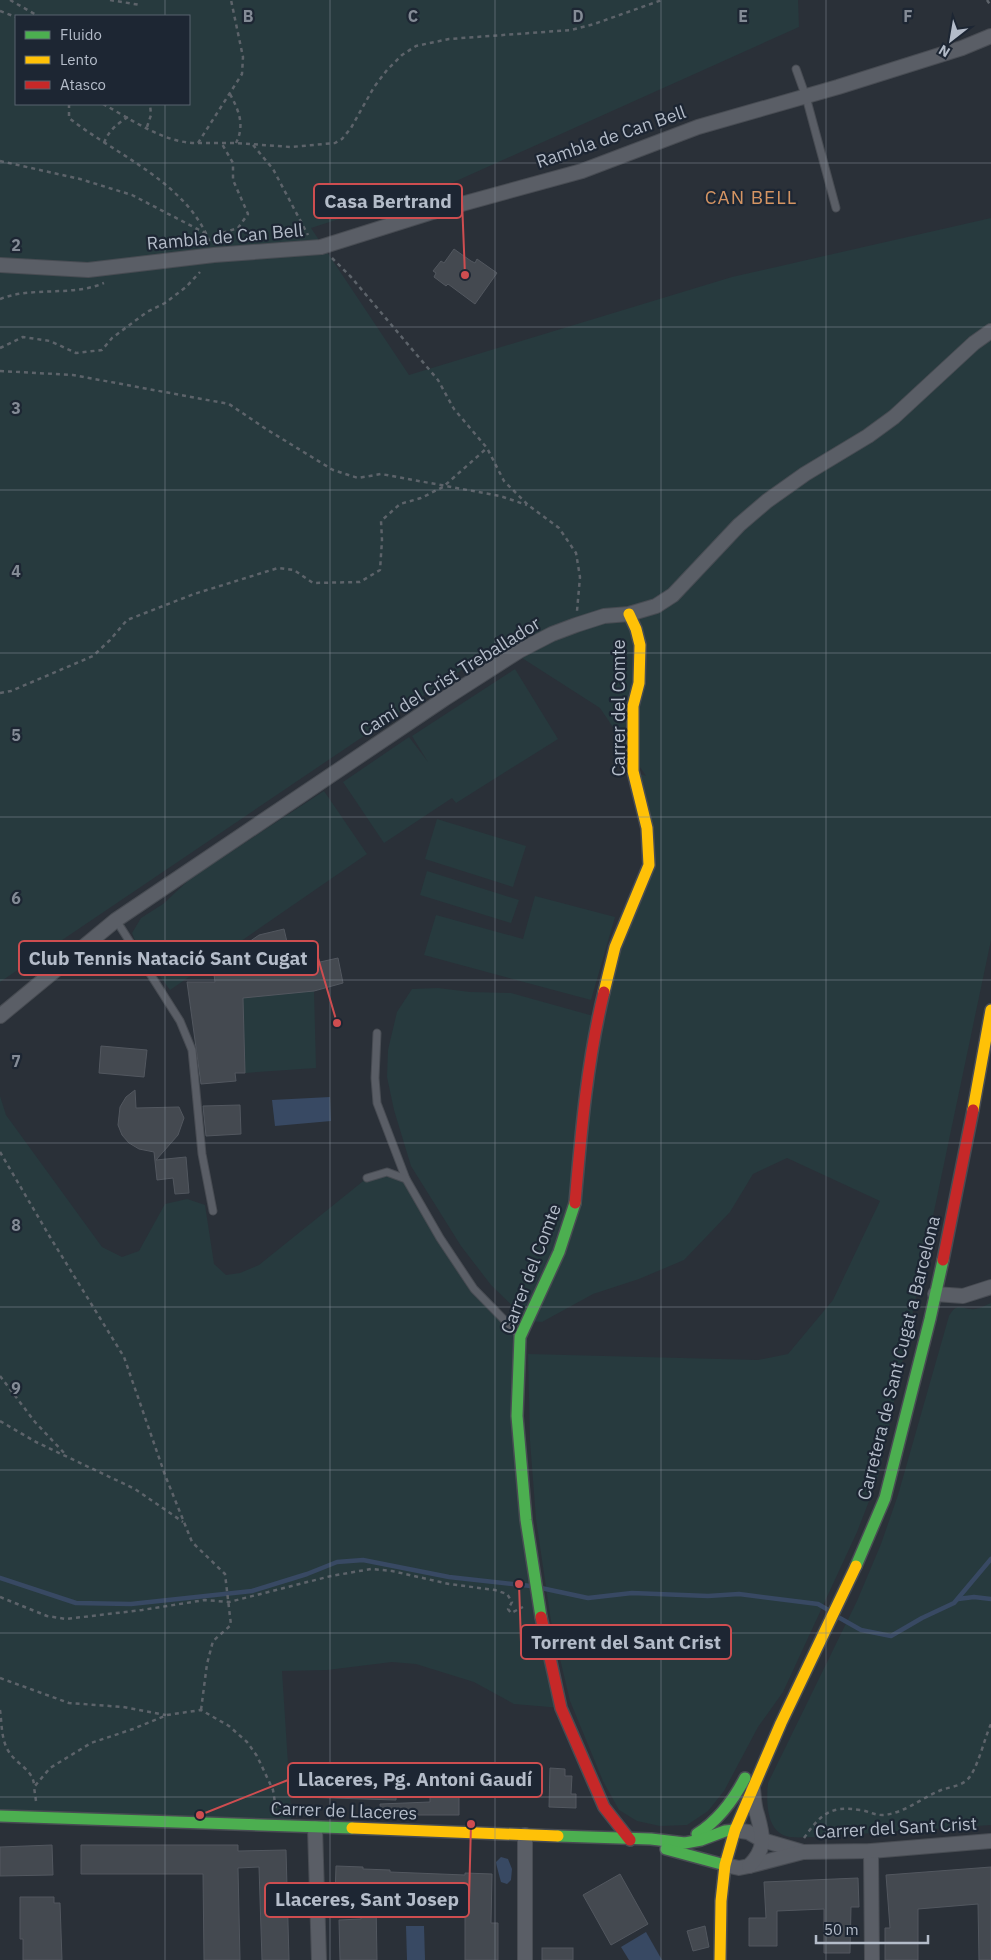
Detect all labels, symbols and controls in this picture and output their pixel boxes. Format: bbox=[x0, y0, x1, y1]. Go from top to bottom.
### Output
text: B bbox=[243, 6, 254, 26]
text: C bbox=[408, 6, 418, 26]
text: D bbox=[572, 6, 584, 26]
text: E bbox=[738, 6, 748, 26]
text: F bbox=[903, 6, 913, 26]
legend bbox=[15, 15, 190, 105]
north arrow bbox=[926, 15, 976, 65]
text: Fluido bbox=[60, 25, 102, 44]
text: N bbox=[935, 41, 953, 61]
text: Lento bbox=[60, 50, 98, 69]
text: Atasco bbox=[60, 75, 106, 94]
street label: Rambla de Can Bell bbox=[533, 100, 689, 173]
callout: Casa Bertrand bbox=[314, 184, 462, 218]
district label: CAN BELL bbox=[705, 185, 797, 209]
text: Casa Bertrand bbox=[324, 189, 452, 213]
street label: Rambla de Can Bell bbox=[146, 218, 304, 255]
text: 2 bbox=[11, 235, 21, 255]
text: 3 bbox=[11, 398, 21, 418]
text: 4 bbox=[11, 561, 21, 581]
street label: Camí del Crist Treballador bbox=[355, 611, 545, 742]
street label: Carrer del Comte bbox=[607, 639, 630, 777]
text: 5 bbox=[11, 725, 21, 745]
text: 6 bbox=[11, 888, 21, 908]
callout: Club Tennis Natació Sant Cugat bbox=[19, 941, 318, 975]
text: Club Tennis Natació Sant Cugat bbox=[28, 946, 308, 970]
text: 7 bbox=[11, 1051, 21, 1071]
street label: Carrer del Comte bbox=[495, 1201, 566, 1337]
street label: Carretera de Sant Cugat a Barcelona bbox=[852, 1213, 945, 1502]
text: 8 bbox=[11, 1215, 21, 1235]
text: 9 bbox=[11, 1378, 21, 1398]
callout: Torrent del Sant Crist bbox=[521, 1625, 731, 1659]
text: Torrent del Sant Crist bbox=[531, 1630, 721, 1654]
callout: Llaceres, Pg. Antoni Gaudí bbox=[288, 1763, 542, 1797]
text: Llaceres, Pg. Antoni Gaudí bbox=[298, 1767, 533, 1791]
street label: Carrer de Llaceres bbox=[270, 1796, 418, 1825]
street label: Carrer del Sant Crist bbox=[814, 1812, 978, 1843]
callout: Llaceres, Sant Josep bbox=[265, 1883, 469, 1917]
text: Llaceres, Sant Josep bbox=[275, 1887, 459, 1911]
scale bar bbox=[816, 1912, 928, 1944]
text: 50 m bbox=[824, 1920, 859, 1939]

